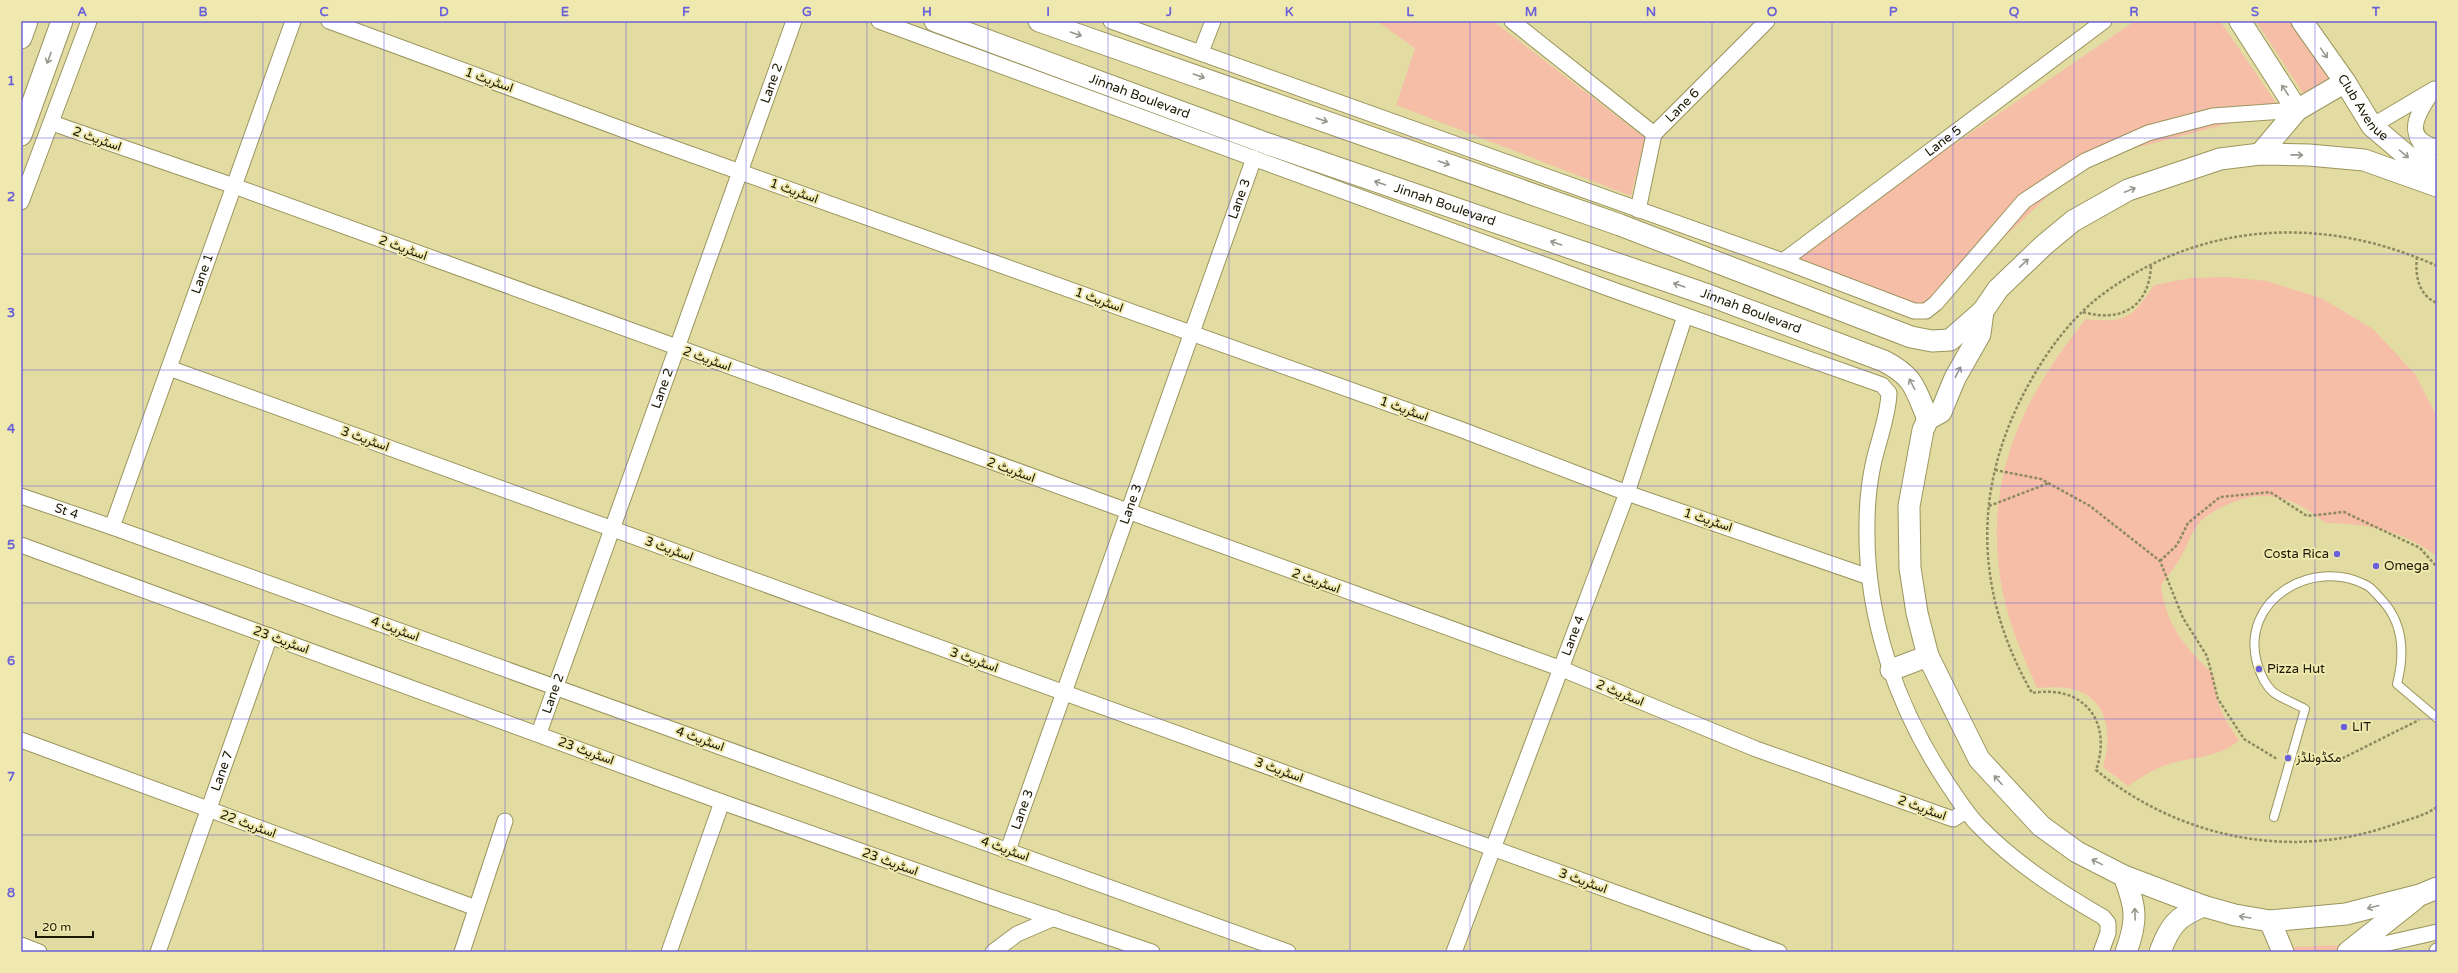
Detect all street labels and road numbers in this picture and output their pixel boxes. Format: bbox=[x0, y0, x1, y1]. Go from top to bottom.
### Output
street label: Lane 2 bbox=[757, 61, 786, 106]
street label: اسٹریٹ 1 bbox=[463, 64, 515, 96]
street label: Jinnah Boulevard bbox=[1087, 71, 1192, 122]
street label: Club Avenue bbox=[2334, 71, 2392, 144]
street label: Lane 6 bbox=[1662, 85, 1703, 126]
street label: Lane 5 bbox=[1922, 122, 1965, 160]
street label: اسٹریٹ 2 bbox=[71, 123, 123, 155]
street label: اسٹریٹ 1 bbox=[768, 175, 820, 207]
street label: Lane 3 bbox=[1225, 177, 1254, 221]
street label: Jinnah Boulevard bbox=[1392, 180, 1498, 230]
street label: اسٹریٹ 2 bbox=[377, 232, 429, 264]
street label: Lane 1 bbox=[188, 251, 217, 296]
street label: اسٹریٹ 1 bbox=[1073, 284, 1125, 316]
street label: Jinnah Boulevard bbox=[1699, 285, 1803, 337]
street label: اسٹریٹ 2 bbox=[681, 343, 733, 375]
street label: Lane 2 bbox=[648, 366, 677, 411]
street label: اسٹریٹ 1 bbox=[1378, 393, 1430, 425]
street label: اسٹریٹ 3 bbox=[339, 423, 391, 455]
street label: اسٹریٹ 2 bbox=[985, 454, 1037, 486]
street label: Lane 3 bbox=[1116, 482, 1145, 527]
street label: St 4 bbox=[52, 500, 81, 523]
street label: اسٹریٹ 1 bbox=[1682, 505, 1734, 535]
street label: اسٹریٹ 3 bbox=[643, 533, 695, 565]
street label: اسٹریٹ 2 bbox=[1290, 565, 1342, 597]
street label: اسٹریٹ 4 bbox=[369, 613, 421, 645]
street label: Lane 4 bbox=[1558, 613, 1588, 658]
street label: اسٹریٹ 23 bbox=[251, 622, 311, 658]
street label: اسٹریٹ 3 bbox=[948, 644, 1000, 676]
street label: Lane 2 bbox=[539, 671, 568, 716]
street label: اسٹریٹ 2 bbox=[1594, 676, 1646, 710]
street label: اسٹریٹ 4 bbox=[674, 723, 726, 755]
street label: اسٹریٹ 23 bbox=[556, 733, 616, 769]
street label: Lane 7 bbox=[208, 749, 237, 793]
street label: اسٹریٹ 3 bbox=[1253, 754, 1305, 786]
street label: Lane 3 bbox=[1008, 787, 1037, 832]
street label: اسٹریٹ 2 bbox=[1896, 792, 1948, 824]
street label: اسٹریٹ 22 bbox=[218, 806, 278, 842]
street label: اسٹریٹ 4 bbox=[979, 833, 1031, 865]
street label: اسٹریٹ 23 bbox=[860, 844, 920, 880]
street label: اسٹریٹ 3 bbox=[1557, 865, 1609, 897]

